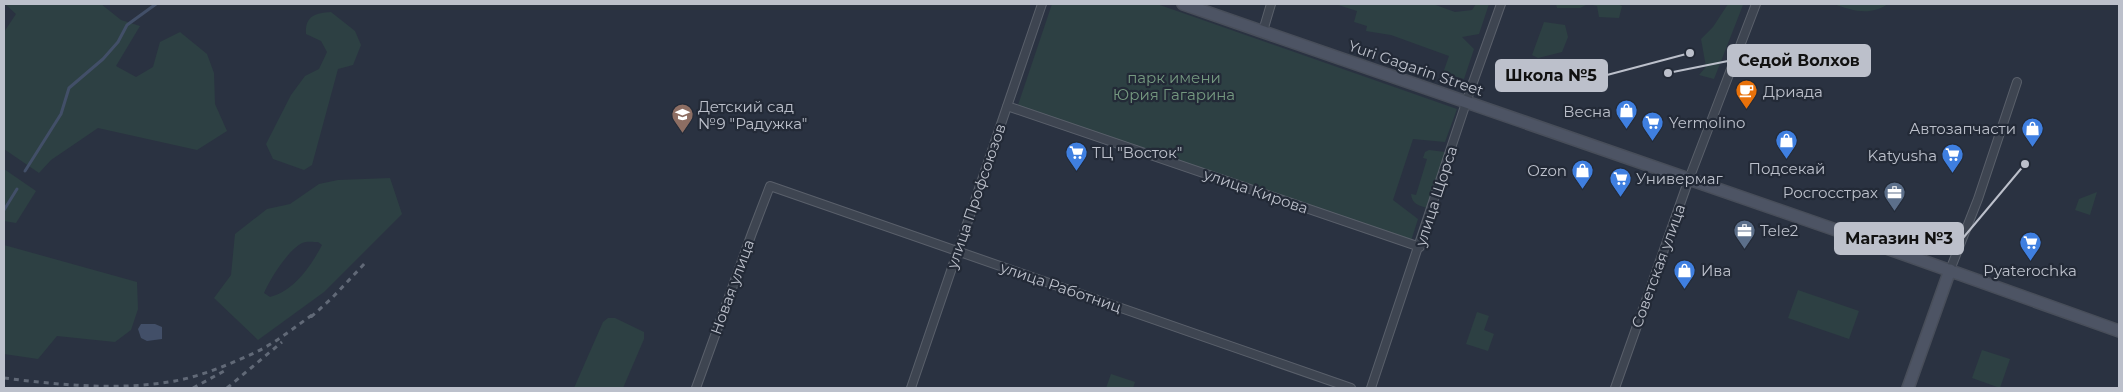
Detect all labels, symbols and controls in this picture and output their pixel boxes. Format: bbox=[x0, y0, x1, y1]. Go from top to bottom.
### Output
street label: Yuri Gagarin Street bbox=[1346, 36, 1486, 100]
callout: Седой Волхов bbox=[1728, 45, 1870, 76]
text: Седой Волхов bbox=[1738, 51, 1860, 70]
callout: Школа №5 bbox=[1496, 60, 1607, 91]
text: Школа №5 bbox=[1505, 66, 1597, 85]
park label: парк имени Юрия Гагарина bbox=[1113, 68, 1235, 104]
cafe icon: Дриада bbox=[1735, 79, 1759, 110]
place label: Дриада bbox=[1763, 82, 1823, 101]
place label: Детский cад №9 "Радужка" bbox=[698, 97, 807, 133]
shop icon: Весна bbox=[1615, 99, 1639, 130]
place label: Весна bbox=[1563, 102, 1611, 121]
school or university icon: Детский cад №9 "Радужка" bbox=[670, 103, 694, 134]
supermarket icon: Yermolino bbox=[1641, 110, 1665, 141]
place label: Yermolino bbox=[1669, 113, 1746, 132]
shop icon: Автозапчасти bbox=[2020, 116, 2044, 147]
place label: Автозапчасти bbox=[1909, 119, 2016, 138]
street label: улица Профсоюзов bbox=[942, 121, 1010, 272]
shop icon: Подсекай bbox=[1775, 128, 1799, 159]
supermarket icon: ТЦ "Восток" bbox=[1064, 140, 1088, 171]
place label: ТЦ "Восток" bbox=[1092, 143, 1182, 162]
street label: улица Щорса bbox=[1411, 143, 1461, 249]
supermarket icon: Katyusha bbox=[1941, 143, 1965, 174]
place label: Katyusha bbox=[1868, 146, 1937, 165]
shop icon: Ozon bbox=[1571, 158, 1595, 189]
place label: Подсекай bbox=[1749, 159, 1825, 178]
place label: Ozon bbox=[1527, 161, 1567, 180]
street label: улица Кирова bbox=[1200, 164, 1311, 218]
supermarket icon: Универмаг bbox=[1608, 166, 1632, 197]
place label: Универмаг bbox=[1636, 169, 1723, 188]
office icon: Росгосстрах bbox=[1882, 180, 1906, 211]
place label: Росгосстрах bbox=[1783, 183, 1878, 202]
street label: Советская улица bbox=[1627, 202, 1689, 330]
office icon: Tele2 bbox=[1732, 218, 1756, 249]
place label: Tele2 bbox=[1760, 221, 1798, 240]
callout: Магазин №3 bbox=[1835, 223, 1963, 254]
text: Магазин №3 bbox=[1845, 229, 1953, 248]
supermarket icon: Pyaterochka bbox=[2018, 230, 2042, 261]
street label: Новая улица bbox=[706, 237, 758, 337]
street label: улица Работниц bbox=[997, 257, 1124, 317]
shop icon: Ива bbox=[1673, 258, 1697, 289]
place label: Ива bbox=[1701, 261, 1731, 280]
place label: Pyaterochka bbox=[1983, 261, 2077, 280]

